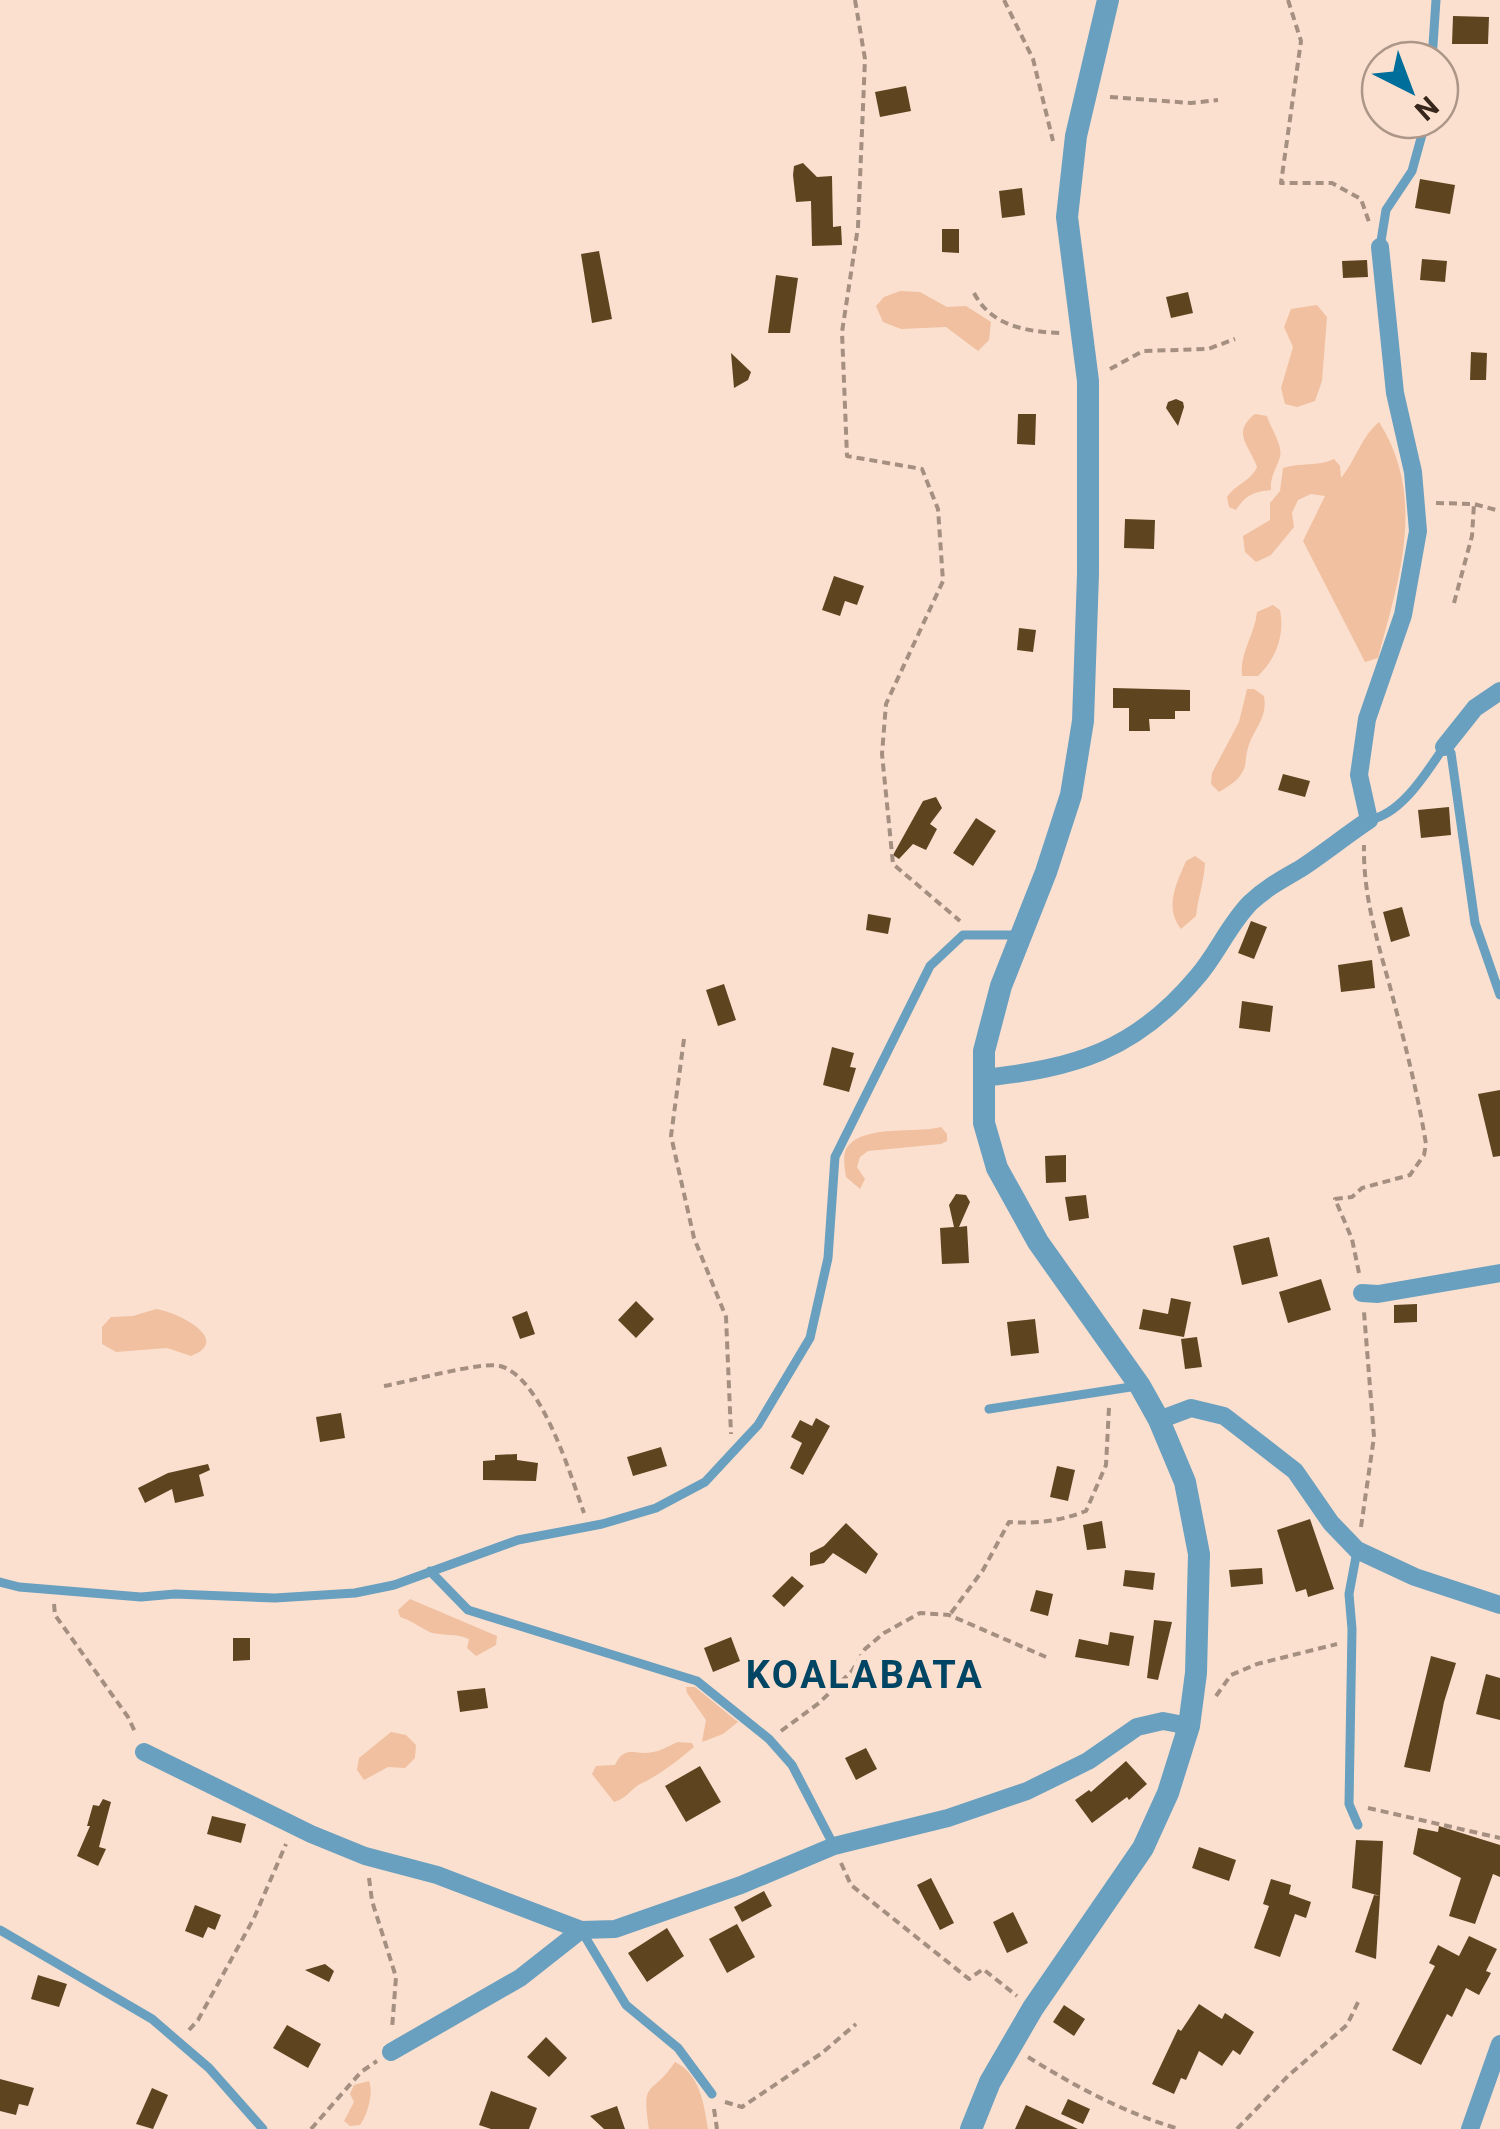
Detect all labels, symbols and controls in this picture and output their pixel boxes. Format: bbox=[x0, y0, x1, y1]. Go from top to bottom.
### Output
north arrow bbox=[1360, 40, 1460, 140]
text: N bbox=[1408, 89, 1445, 127]
district label: KOALABATA bbox=[746, 1653, 984, 1697]

